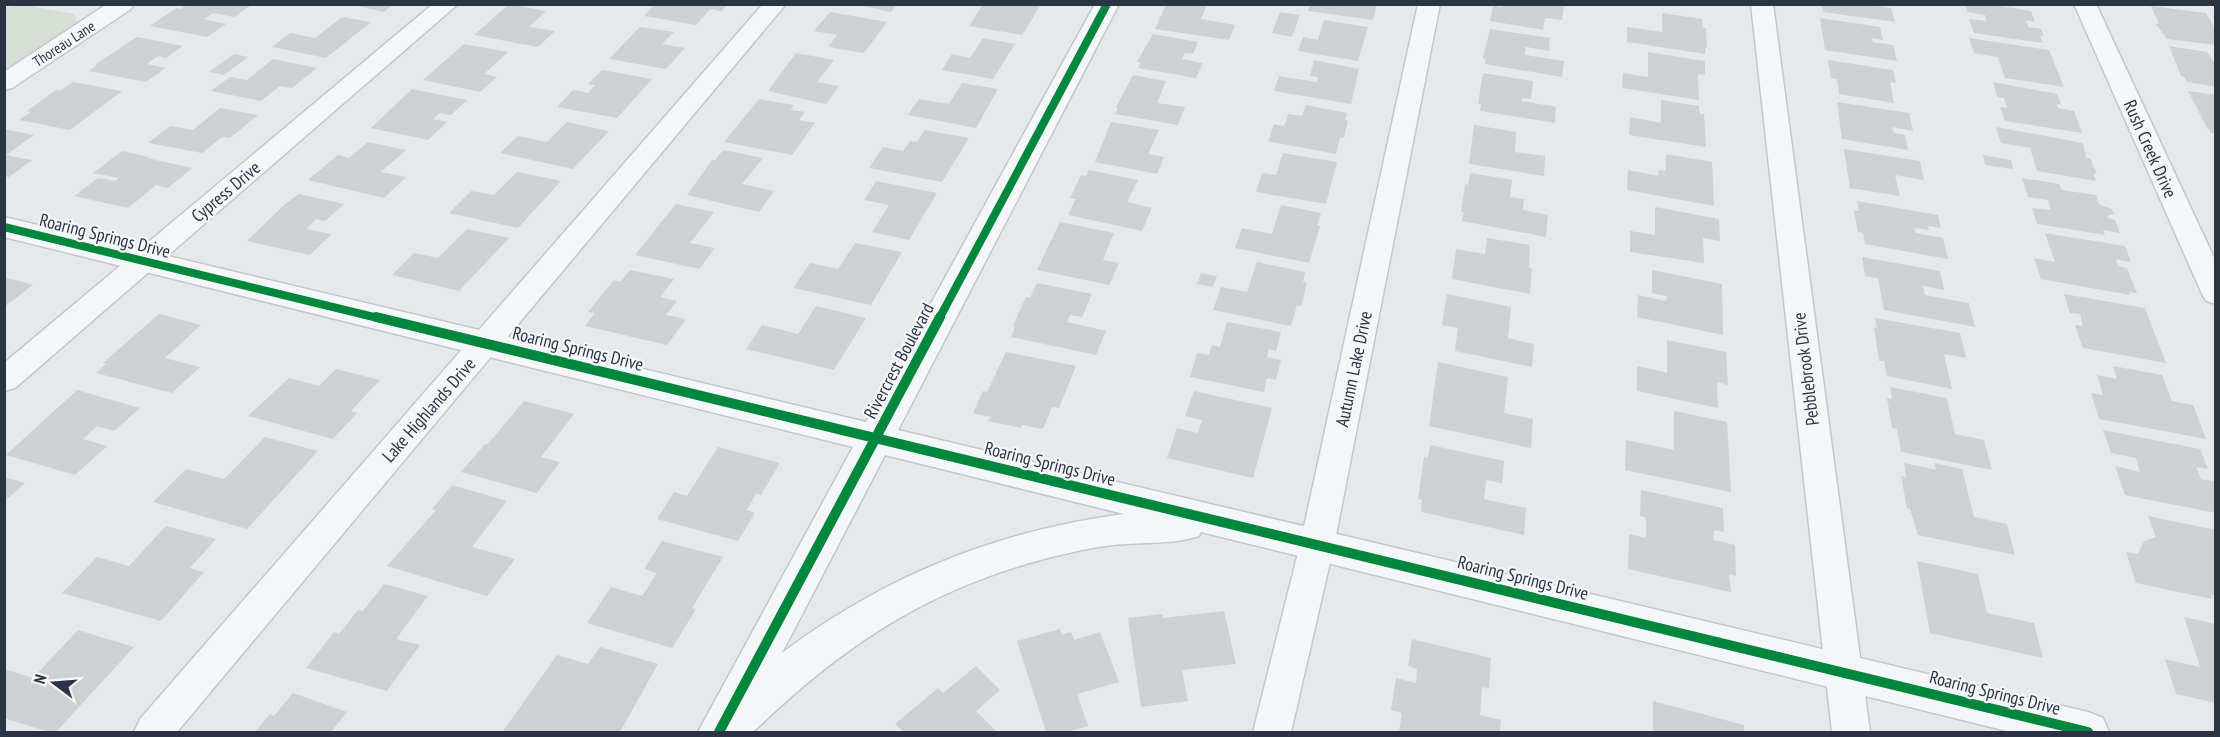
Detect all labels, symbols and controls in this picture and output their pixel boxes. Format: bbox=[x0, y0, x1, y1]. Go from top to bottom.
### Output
street label: Thoreau Lane bbox=[29, 16, 98, 71]
street label: Rush Creek Drive bbox=[2119, 96, 2182, 201]
street label: Cypress Drive bbox=[186, 156, 265, 227]
street label: Roaring Springs Drive bbox=[37, 208, 173, 263]
street label: Rivercrest Boulevard bbox=[858, 299, 939, 423]
street label: Autumn Lake Drive bbox=[1330, 309, 1377, 429]
street label: Pebblebrook Drive bbox=[1787, 311, 1824, 427]
street label: Roaring Springs Drive bbox=[510, 321, 646, 376]
street label: Lake Highlands Drive bbox=[377, 353, 480, 467]
street label: Roaring Springs Drive bbox=[982, 436, 1118, 491]
street label: Roaring Springs Drive bbox=[1455, 550, 1591, 605]
north arrow bbox=[24, 653, 84, 713]
street label: Roaring Springs Drive bbox=[1927, 665, 2063, 720]
text: N bbox=[29, 672, 50, 686]

